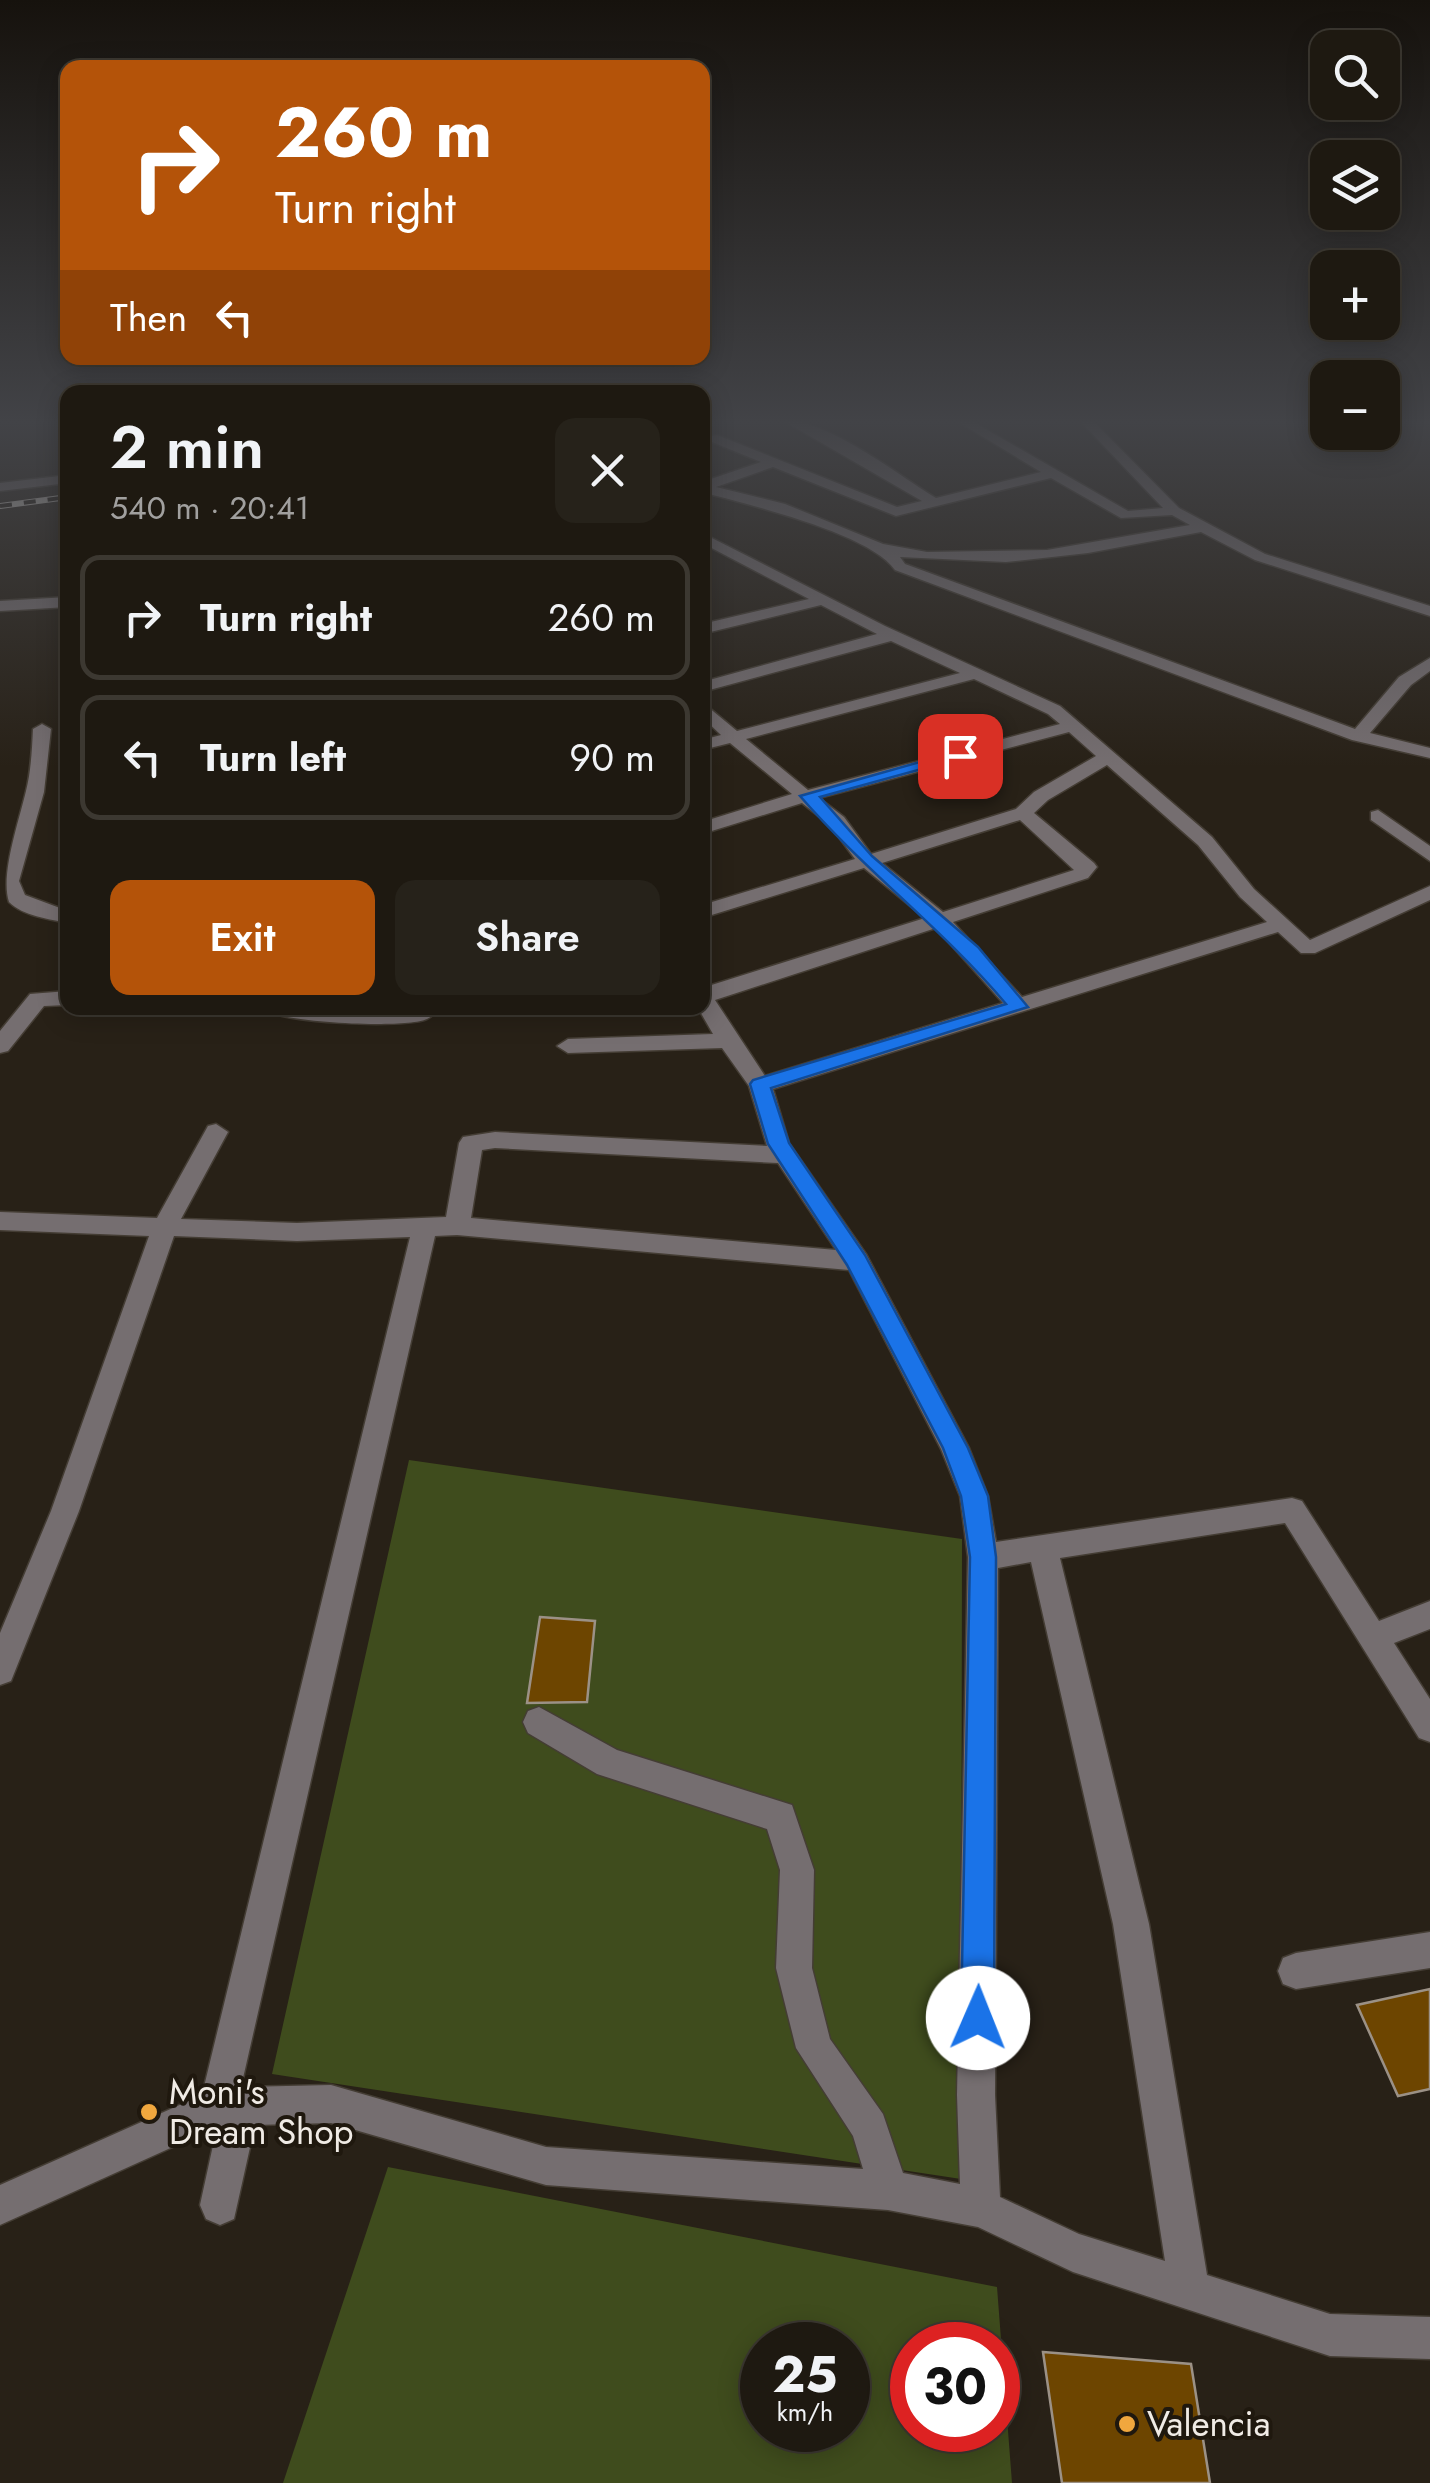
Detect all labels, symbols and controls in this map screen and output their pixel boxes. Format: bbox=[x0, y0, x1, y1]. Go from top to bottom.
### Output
map controls bbox=[1310, 30, 1400, 450]
button: search bbox=[1310, 30, 1400, 120]
text: 260 m bbox=[275, 82, 493, 183]
icon: right bbox=[110, 100, 240, 230]
button: layers bbox=[1310, 140, 1400, 230]
text: Turn right bbox=[275, 175, 456, 240]
button: + bbox=[1310, 250, 1400, 340]
text: Then bbox=[110, 290, 187, 345]
icon: left bbox=[207, 290, 262, 345]
button: − bbox=[1310, 360, 1400, 450]
text: 2 min bbox=[110, 404, 264, 491]
button: close bbox=[555, 418, 660, 523]
text: 540 m · 20:41 bbox=[110, 485, 309, 531]
icon: right bbox=[115, 590, 170, 645]
text: Turn right bbox=[200, 590, 372, 645]
text: 260 m bbox=[548, 590, 655, 645]
pin bbox=[918, 714, 1003, 799]
icon: arrive bbox=[933, 729, 988, 784]
icon: left bbox=[115, 730, 170, 785]
text: Turn left bbox=[200, 730, 346, 785]
text: 90 m bbox=[569, 730, 655, 785]
button: Exit bbox=[110, 880, 375, 995]
button: Share bbox=[395, 880, 660, 995]
position arrow bbox=[926, 1966, 1030, 2070]
place label: Moni's Dream Shop bbox=[169, 2067, 354, 2157]
marker: Moni's Dream Shop bbox=[138, 2101, 160, 2123]
speed limit sign: 30 bbox=[890, 2322, 1020, 2452]
text: 25 bbox=[772, 2338, 838, 2411]
text: km/h bbox=[777, 2394, 833, 2430]
place label: Valencia bbox=[1147, 2399, 1271, 2449]
marker: Valencia bbox=[1116, 2413, 1138, 2435]

